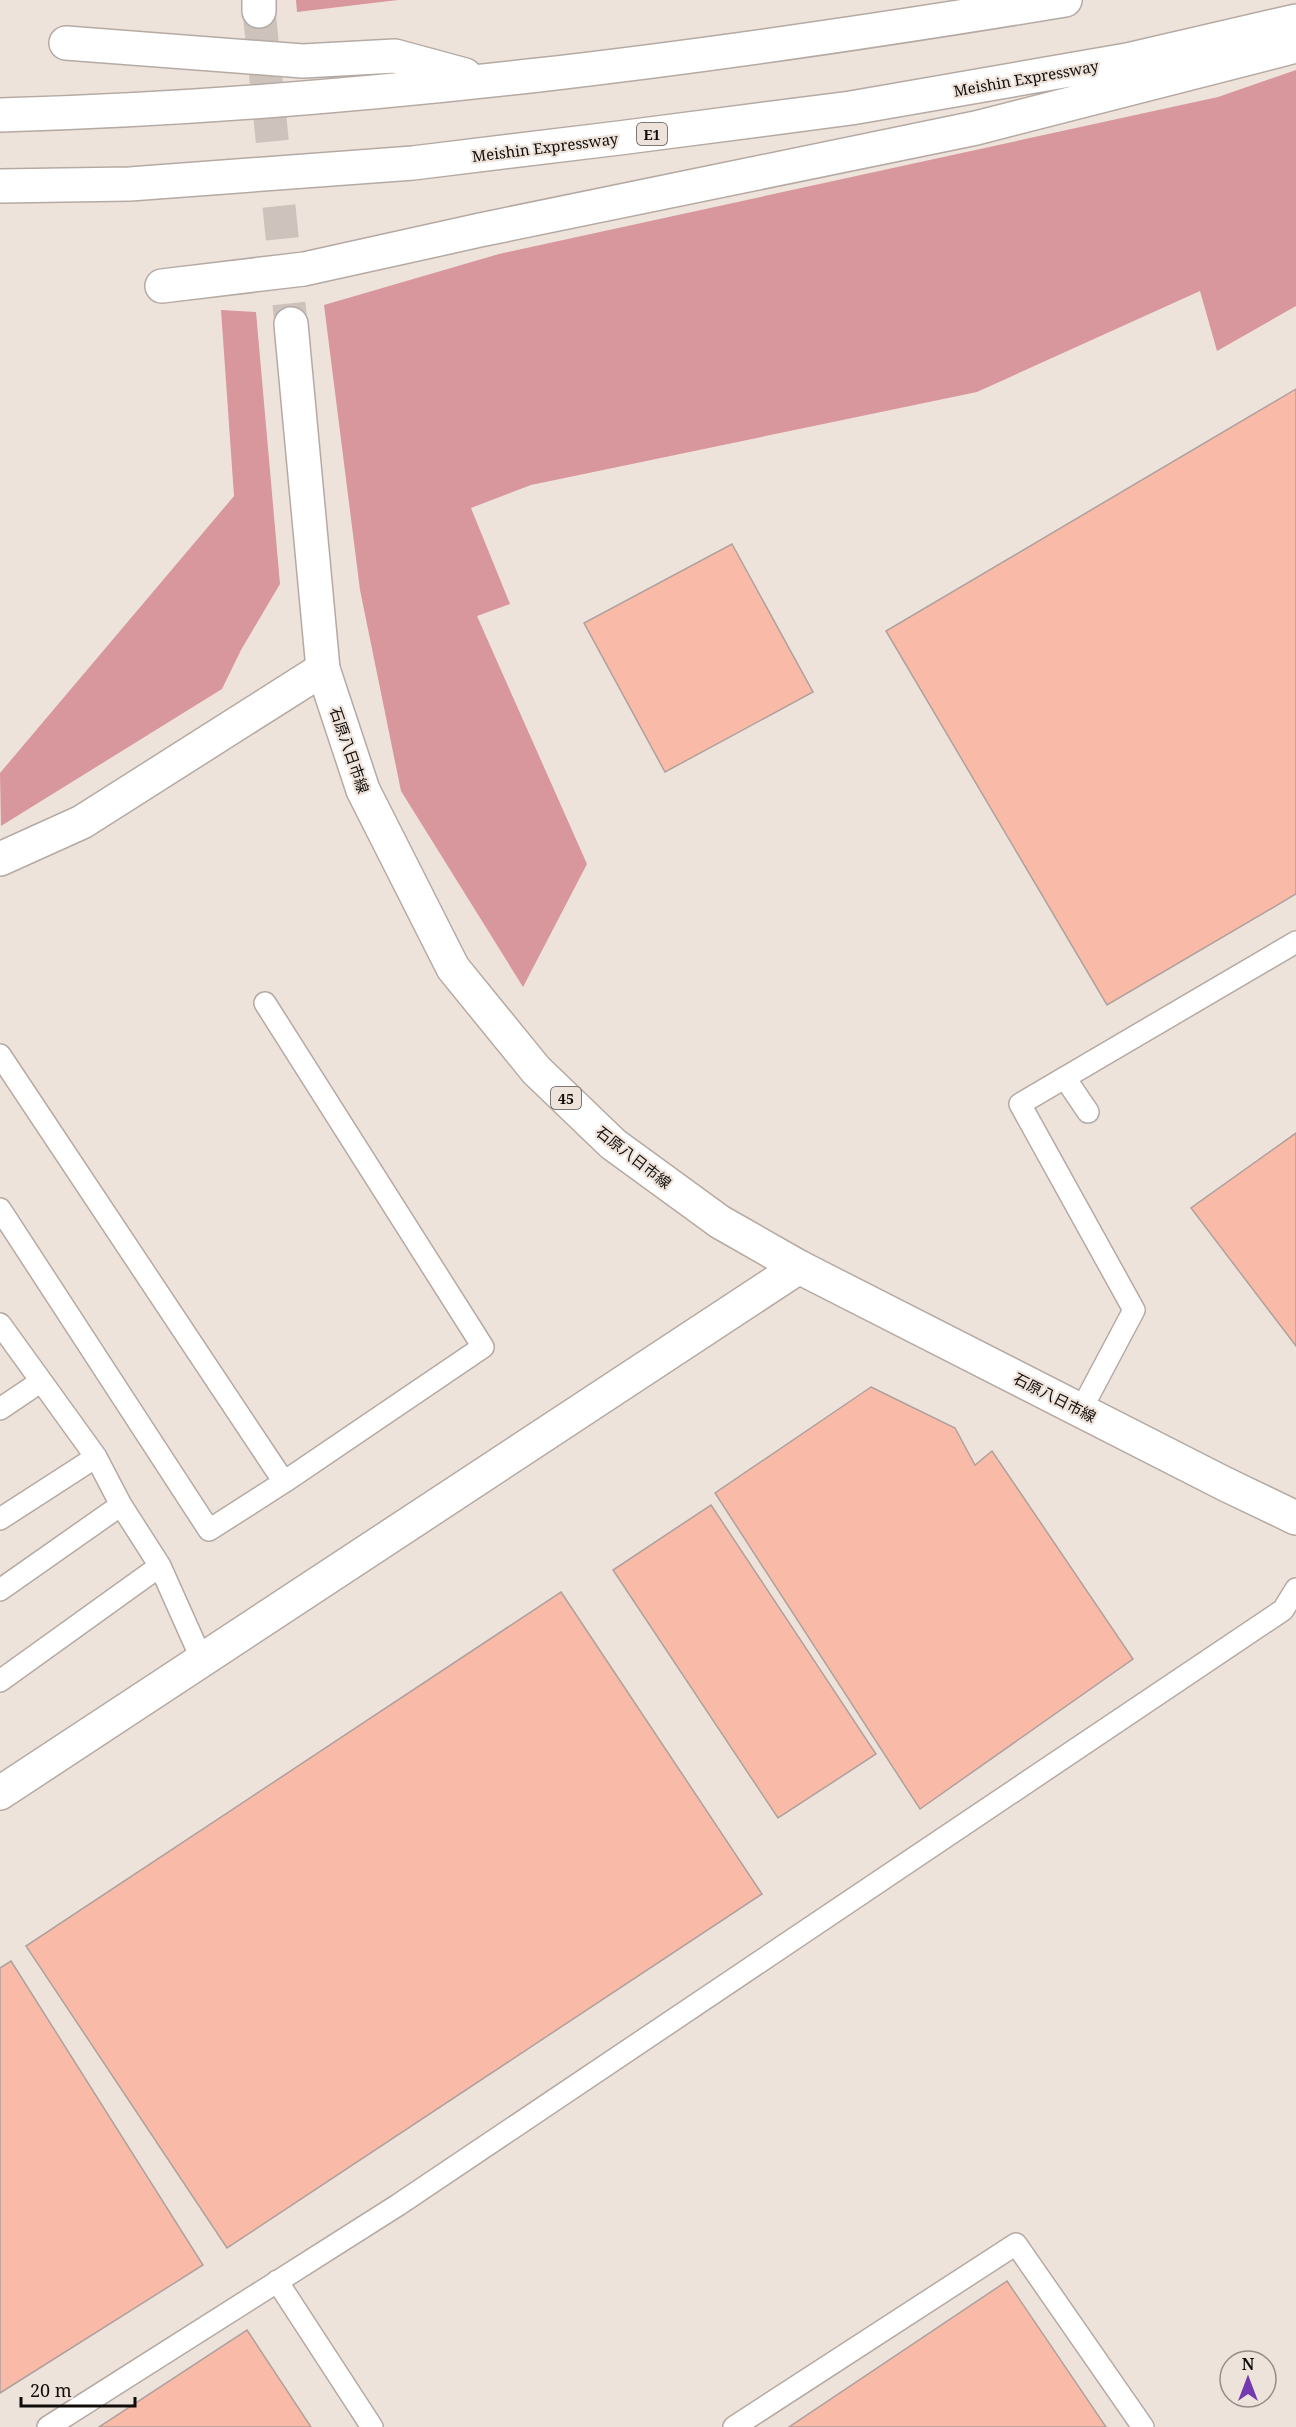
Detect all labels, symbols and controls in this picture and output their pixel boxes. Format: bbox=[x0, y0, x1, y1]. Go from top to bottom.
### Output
street label: Meishin Expressway bbox=[952, 55, 1101, 101]
road number: E1 bbox=[637, 123, 667, 145]
street label: Meishin Expressway bbox=[471, 128, 620, 166]
street label: 石原八日市線 bbox=[326, 704, 374, 796]
road number: 45 bbox=[551, 1087, 581, 1109]
street label: 石原八日市線 bbox=[592, 1121, 676, 1193]
street label: 石原八日市線 bbox=[1010, 1368, 1100, 1426]
north arrow bbox=[1218, 2349, 1278, 2409]
text: N bbox=[1242, 2353, 1255, 2375]
scale bar bbox=[21, 2370, 135, 2408]
text: 20 m bbox=[30, 2378, 72, 2402]

